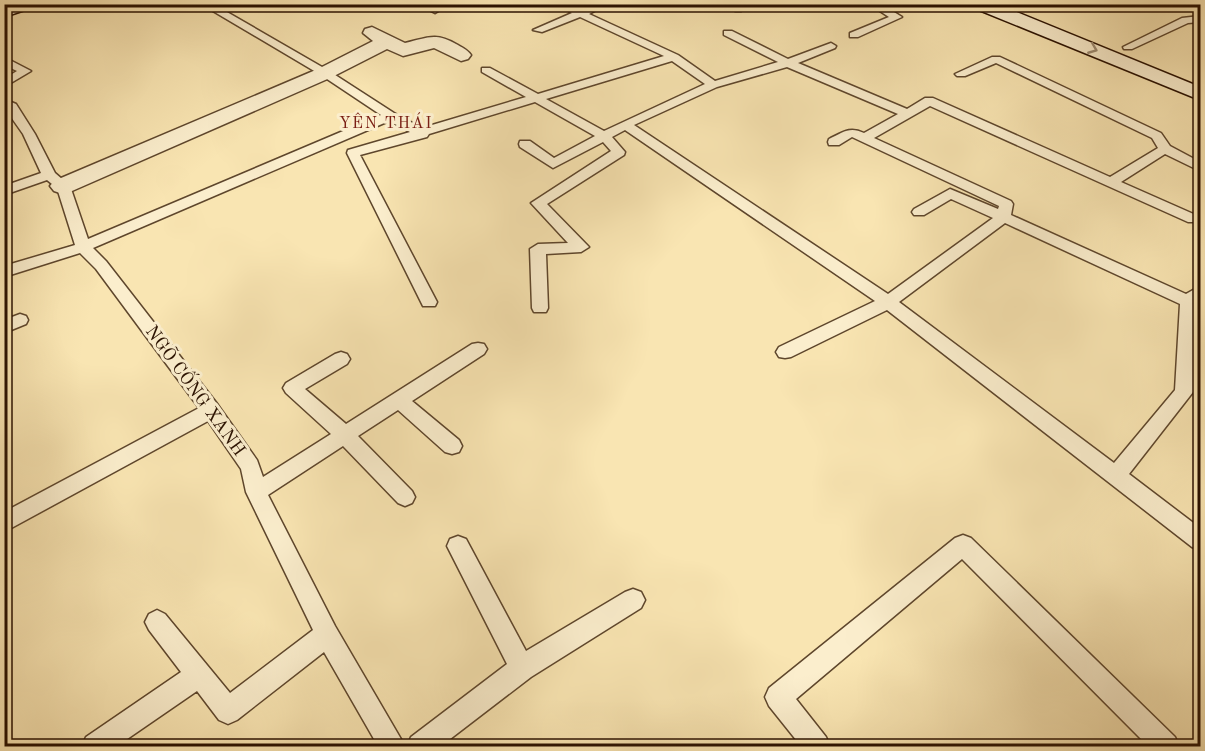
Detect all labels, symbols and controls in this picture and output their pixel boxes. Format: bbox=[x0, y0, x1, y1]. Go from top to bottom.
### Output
one-way arrow bbox=[1086, 42, 1097, 54]
district label: YÊN THÁI bbox=[339, 112, 433, 132]
street label: NGÕ CỐNG XANH bbox=[142, 319, 253, 460]

